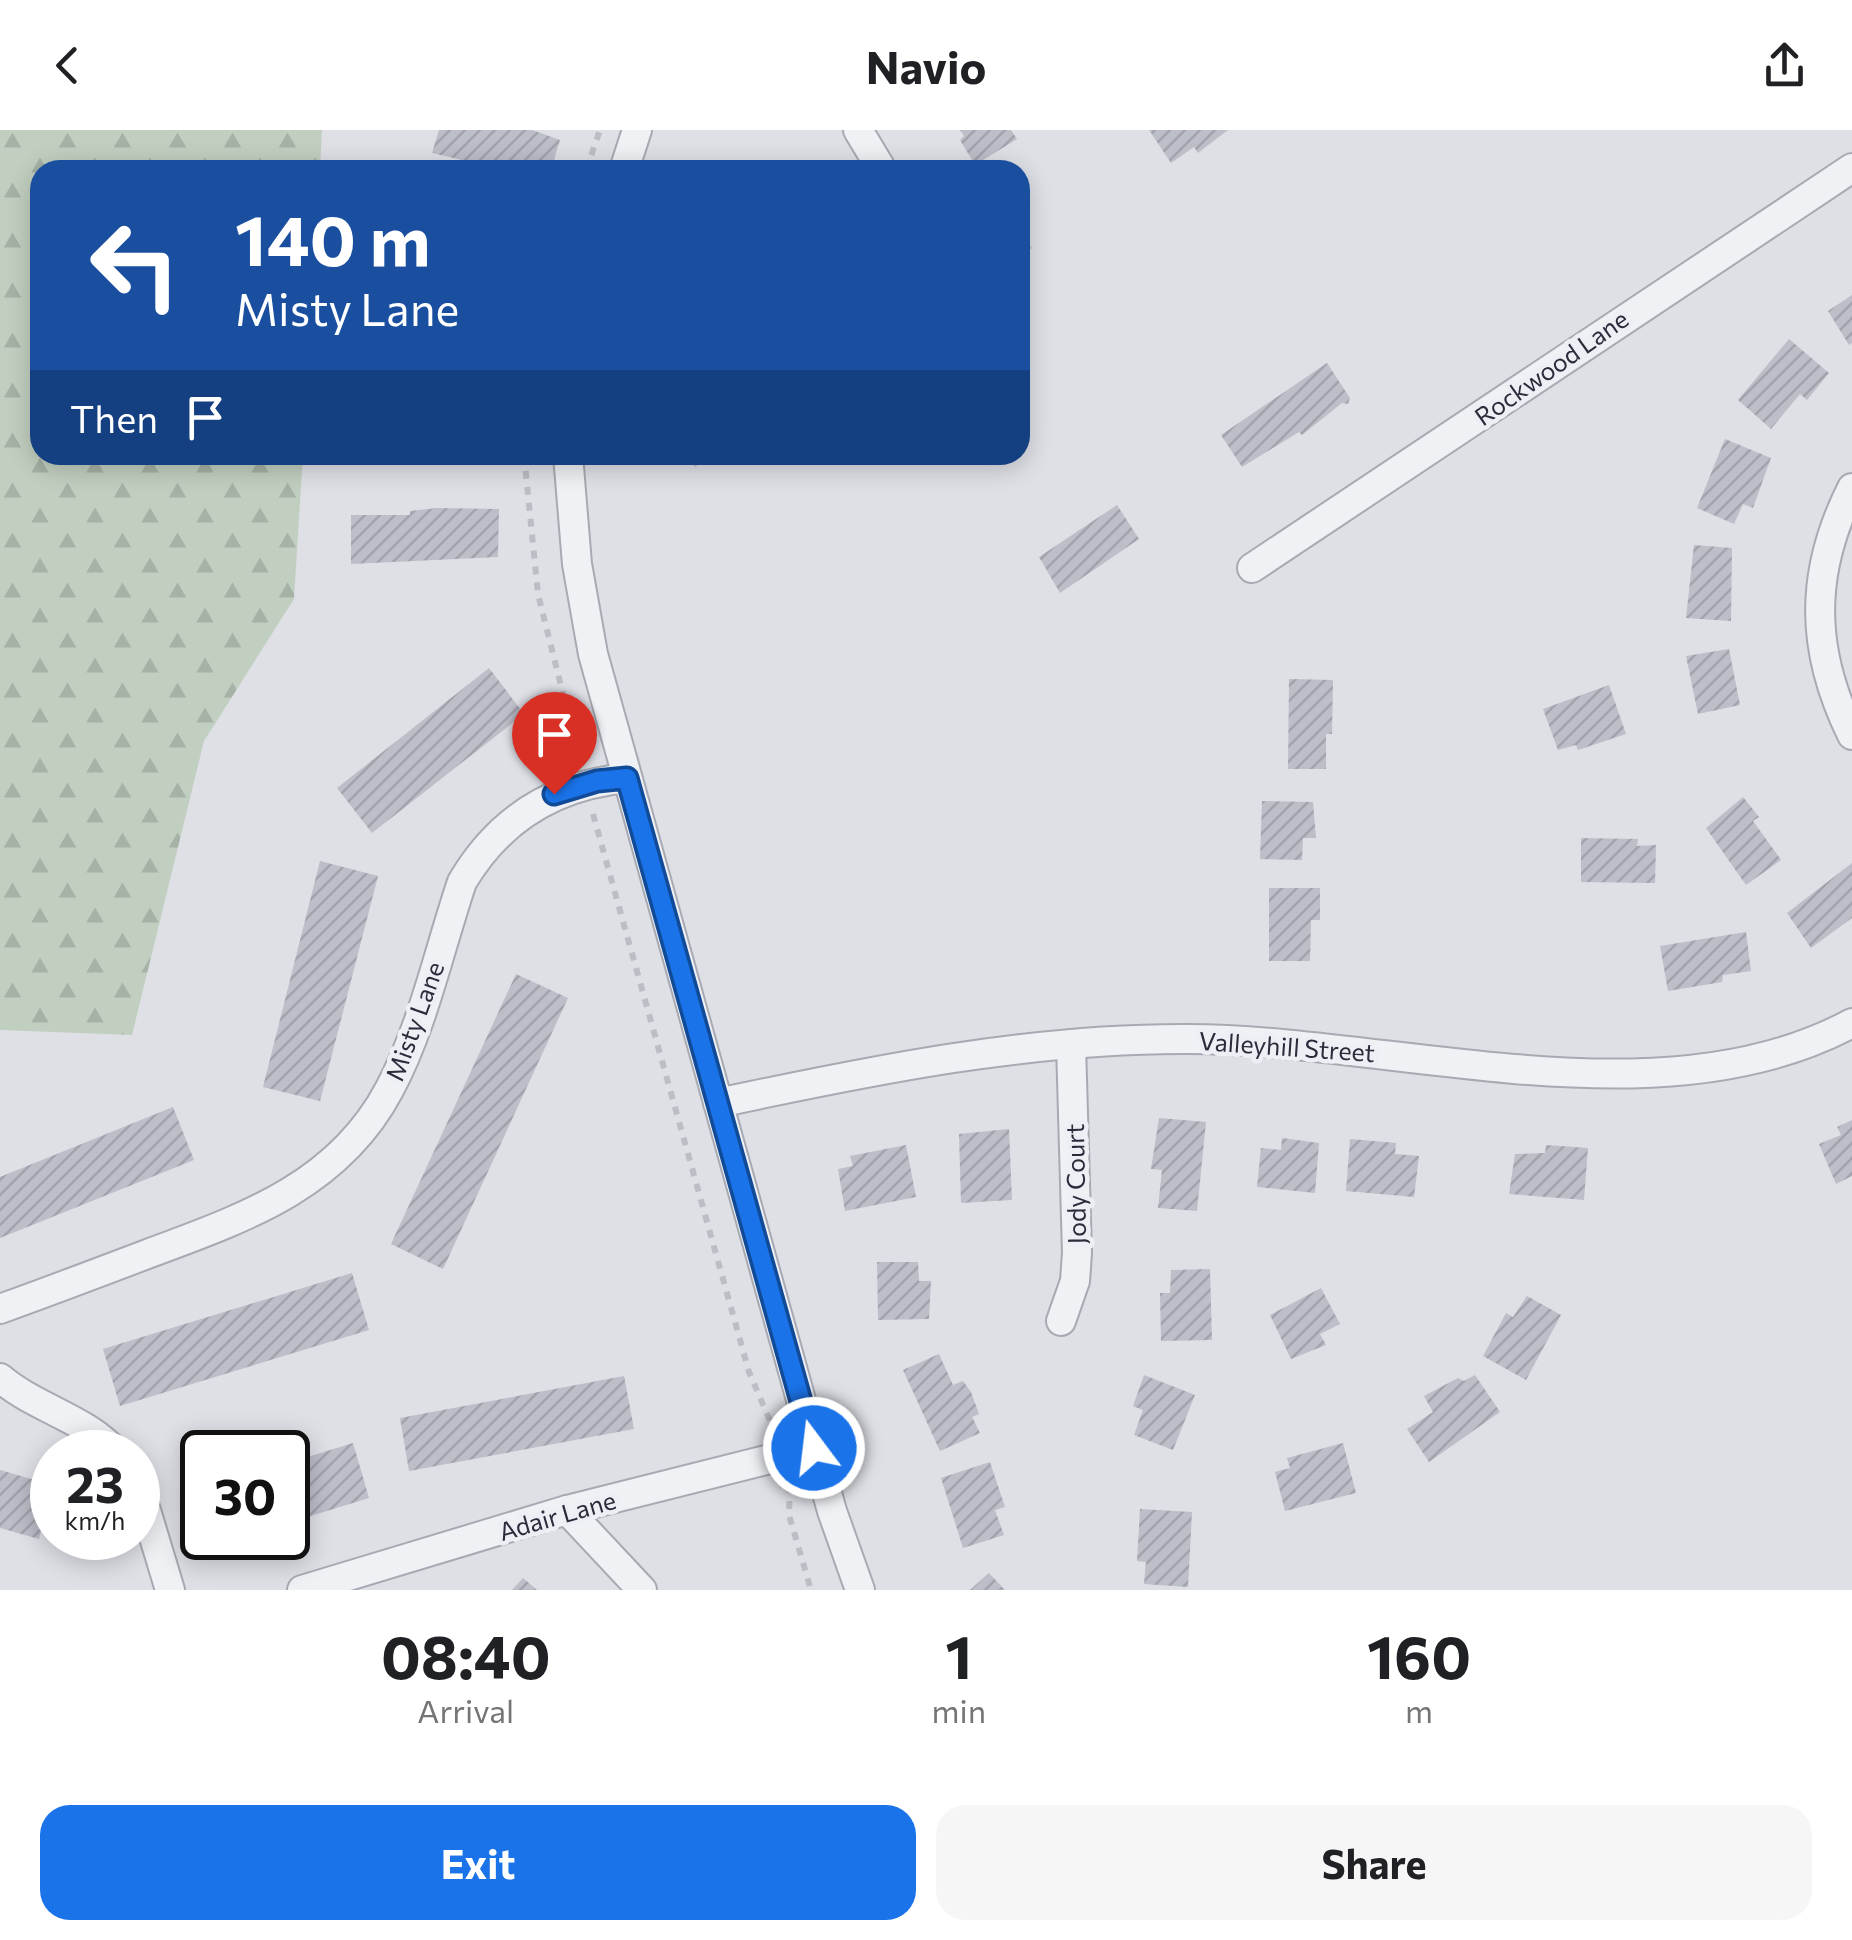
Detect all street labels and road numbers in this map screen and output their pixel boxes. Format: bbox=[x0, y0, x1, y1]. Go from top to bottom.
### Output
street label: Rockwood Lane bbox=[1469, 303, 1633, 431]
street label: Misty Lane bbox=[379, 957, 449, 1085]
street label: Valleyhill Street bbox=[1198, 1025, 1376, 1067]
street label: Jody Court bbox=[1059, 1123, 1091, 1245]
street label: Adair Lane bbox=[495, 1484, 619, 1546]

